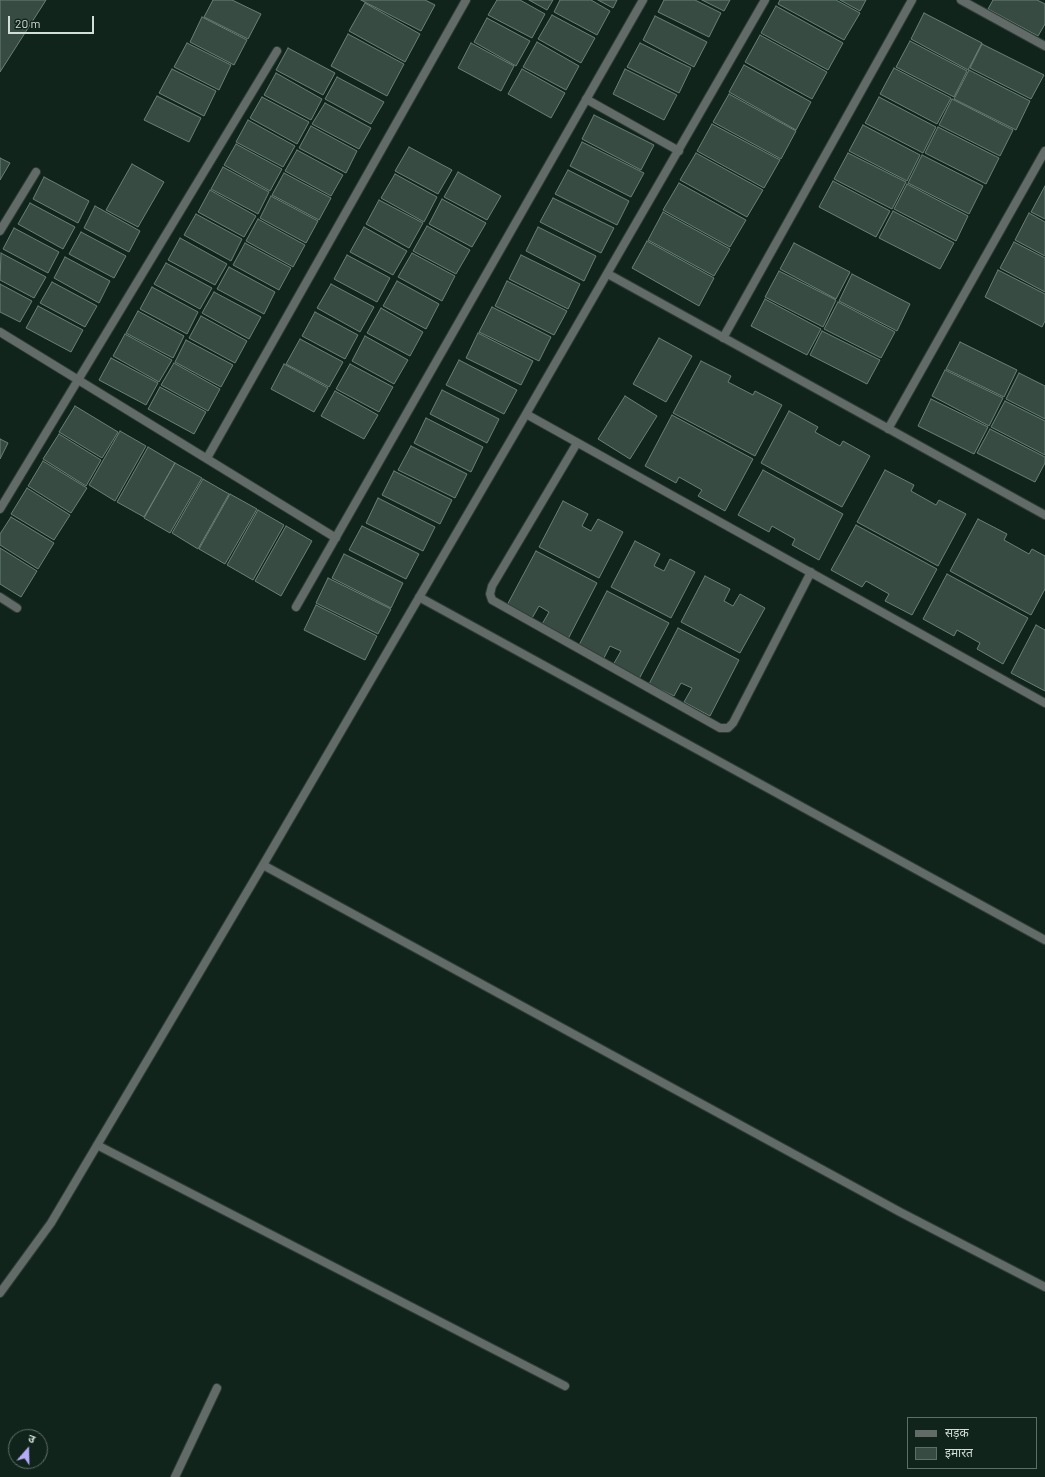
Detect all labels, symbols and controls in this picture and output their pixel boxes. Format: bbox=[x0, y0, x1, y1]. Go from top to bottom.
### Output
scale bar bbox=[10, 8, 96, 34]
text: 20 m bbox=[15, 16, 41, 30]
legend bbox=[907, 1417, 1037, 1469]
text: सड़क bbox=[945, 1425, 969, 1439]
north arrow bbox=[8, 1429, 48, 1469]
text: उ bbox=[27, 1431, 37, 1445]
text: इमारत bbox=[945, 1445, 973, 1459]

